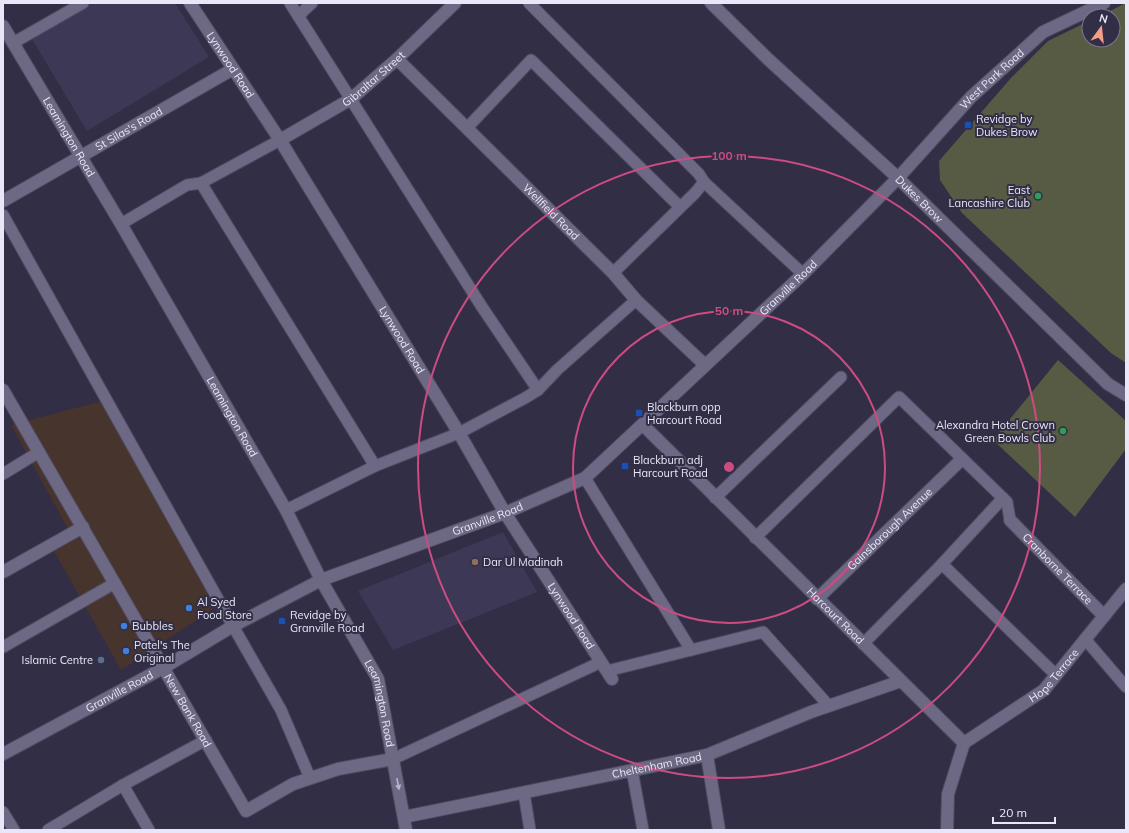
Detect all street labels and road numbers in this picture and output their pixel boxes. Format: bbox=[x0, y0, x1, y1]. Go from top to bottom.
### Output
street label: Lynwood Road bbox=[204, 29, 257, 101]
street label: West Park Road bbox=[957, 46, 1027, 112]
street label: Gibraltar Street bbox=[340, 48, 408, 110]
street label: Leamington Road bbox=[40, 94, 98, 179]
street label: St Silas's Road bbox=[93, 104, 165, 154]
street label: Dukes Brow bbox=[892, 172, 947, 226]
street label: Wellfield Road bbox=[520, 181, 582, 243]
street label: Granville Road bbox=[756, 257, 820, 318]
street label: Lynwood Road bbox=[376, 304, 428, 376]
street label: Leamington Road bbox=[204, 374, 261, 459]
street label: Gainsborough Avenue bbox=[844, 485, 935, 573]
street label: Granville Road bbox=[450, 499, 525, 539]
street label: Cranborne Terrace bbox=[1020, 530, 1096, 607]
street label: Lynwood Road bbox=[545, 580, 598, 652]
street label: Harcourt Road bbox=[804, 584, 867, 647]
street label: Hope Terrace bbox=[1026, 646, 1082, 705]
street label: Leamington Road bbox=[361, 657, 397, 748]
street label: Granville Road bbox=[83, 668, 155, 715]
street label: New Bank Road bbox=[161, 671, 215, 750]
street label: Cheltenham Road bbox=[611, 749, 703, 781]

